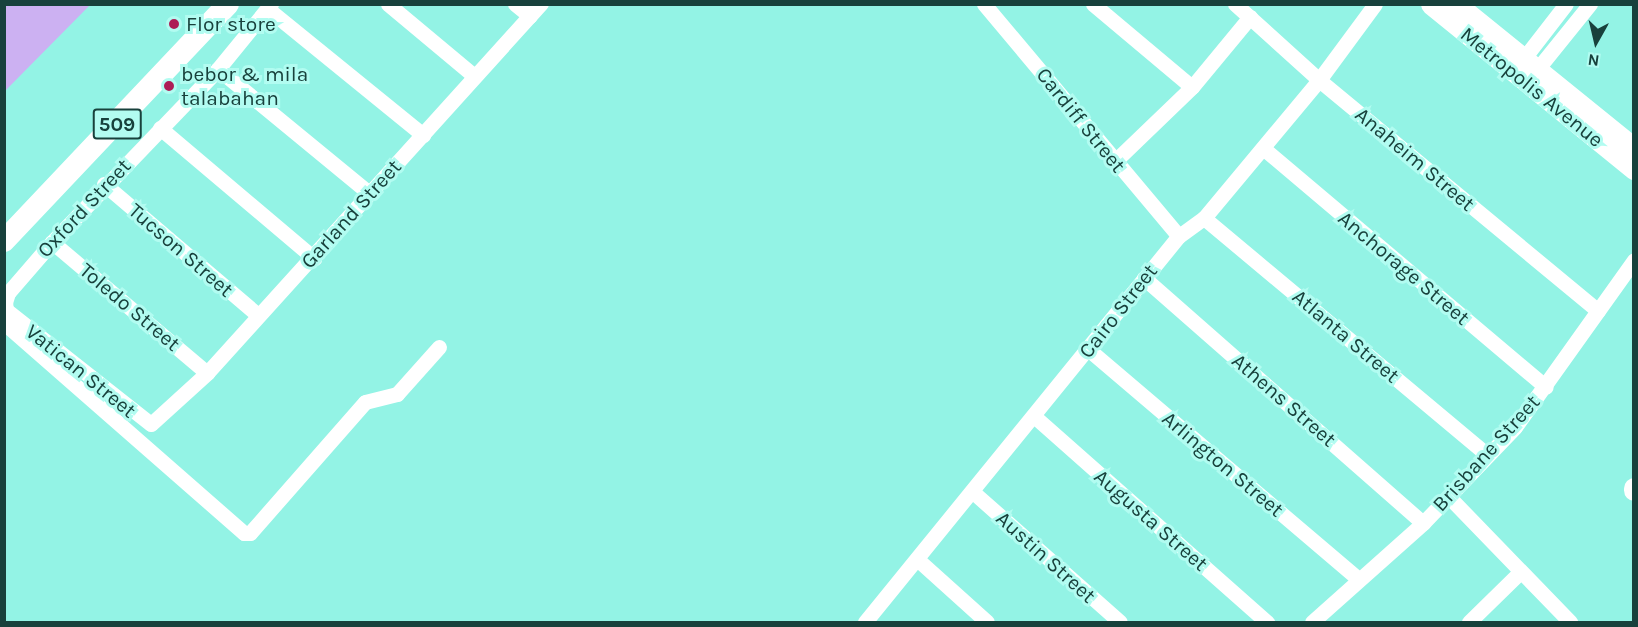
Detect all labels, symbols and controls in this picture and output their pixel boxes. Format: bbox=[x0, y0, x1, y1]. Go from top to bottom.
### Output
place label: Flor store bbox=[186, 11, 276, 37]
north arrow bbox=[1566, 12, 1626, 72]
marker: Flor store bbox=[167, 17, 181, 31]
street label: Metropolis Avenue bbox=[1455, 22, 1609, 152]
text: N bbox=[1586, 50, 1600, 71]
place label: bebor & mila talabahan bbox=[181, 61, 308, 111]
street label: Cardiff Street bbox=[1031, 62, 1131, 178]
marker: bebor & mila talabahan bbox=[162, 79, 176, 93]
street label: Anaheim Street bbox=[1350, 102, 1480, 216]
road number: 509 bbox=[92, 107, 142, 141]
street label: Oxford Street bbox=[32, 153, 136, 263]
street label: Garland Street bbox=[296, 154, 406, 274]
street label: Tucson Street bbox=[124, 198, 238, 302]
street label: Anchorage Street bbox=[1333, 206, 1475, 330]
street label: Toledo Street bbox=[75, 258, 185, 356]
street label: Cairo Street bbox=[1073, 259, 1163, 363]
street label: Atlanta Street bbox=[1287, 284, 1405, 388]
street label: Vatican Street bbox=[21, 319, 141, 423]
street label: Athens Street bbox=[1227, 348, 1341, 452]
street label: Brisbane Street bbox=[1427, 390, 1545, 516]
street label: Arlington Street bbox=[1157, 406, 1289, 522]
street label: Augusta Street bbox=[1089, 464, 1213, 576]
street label: Austin Street bbox=[991, 506, 1101, 608]

